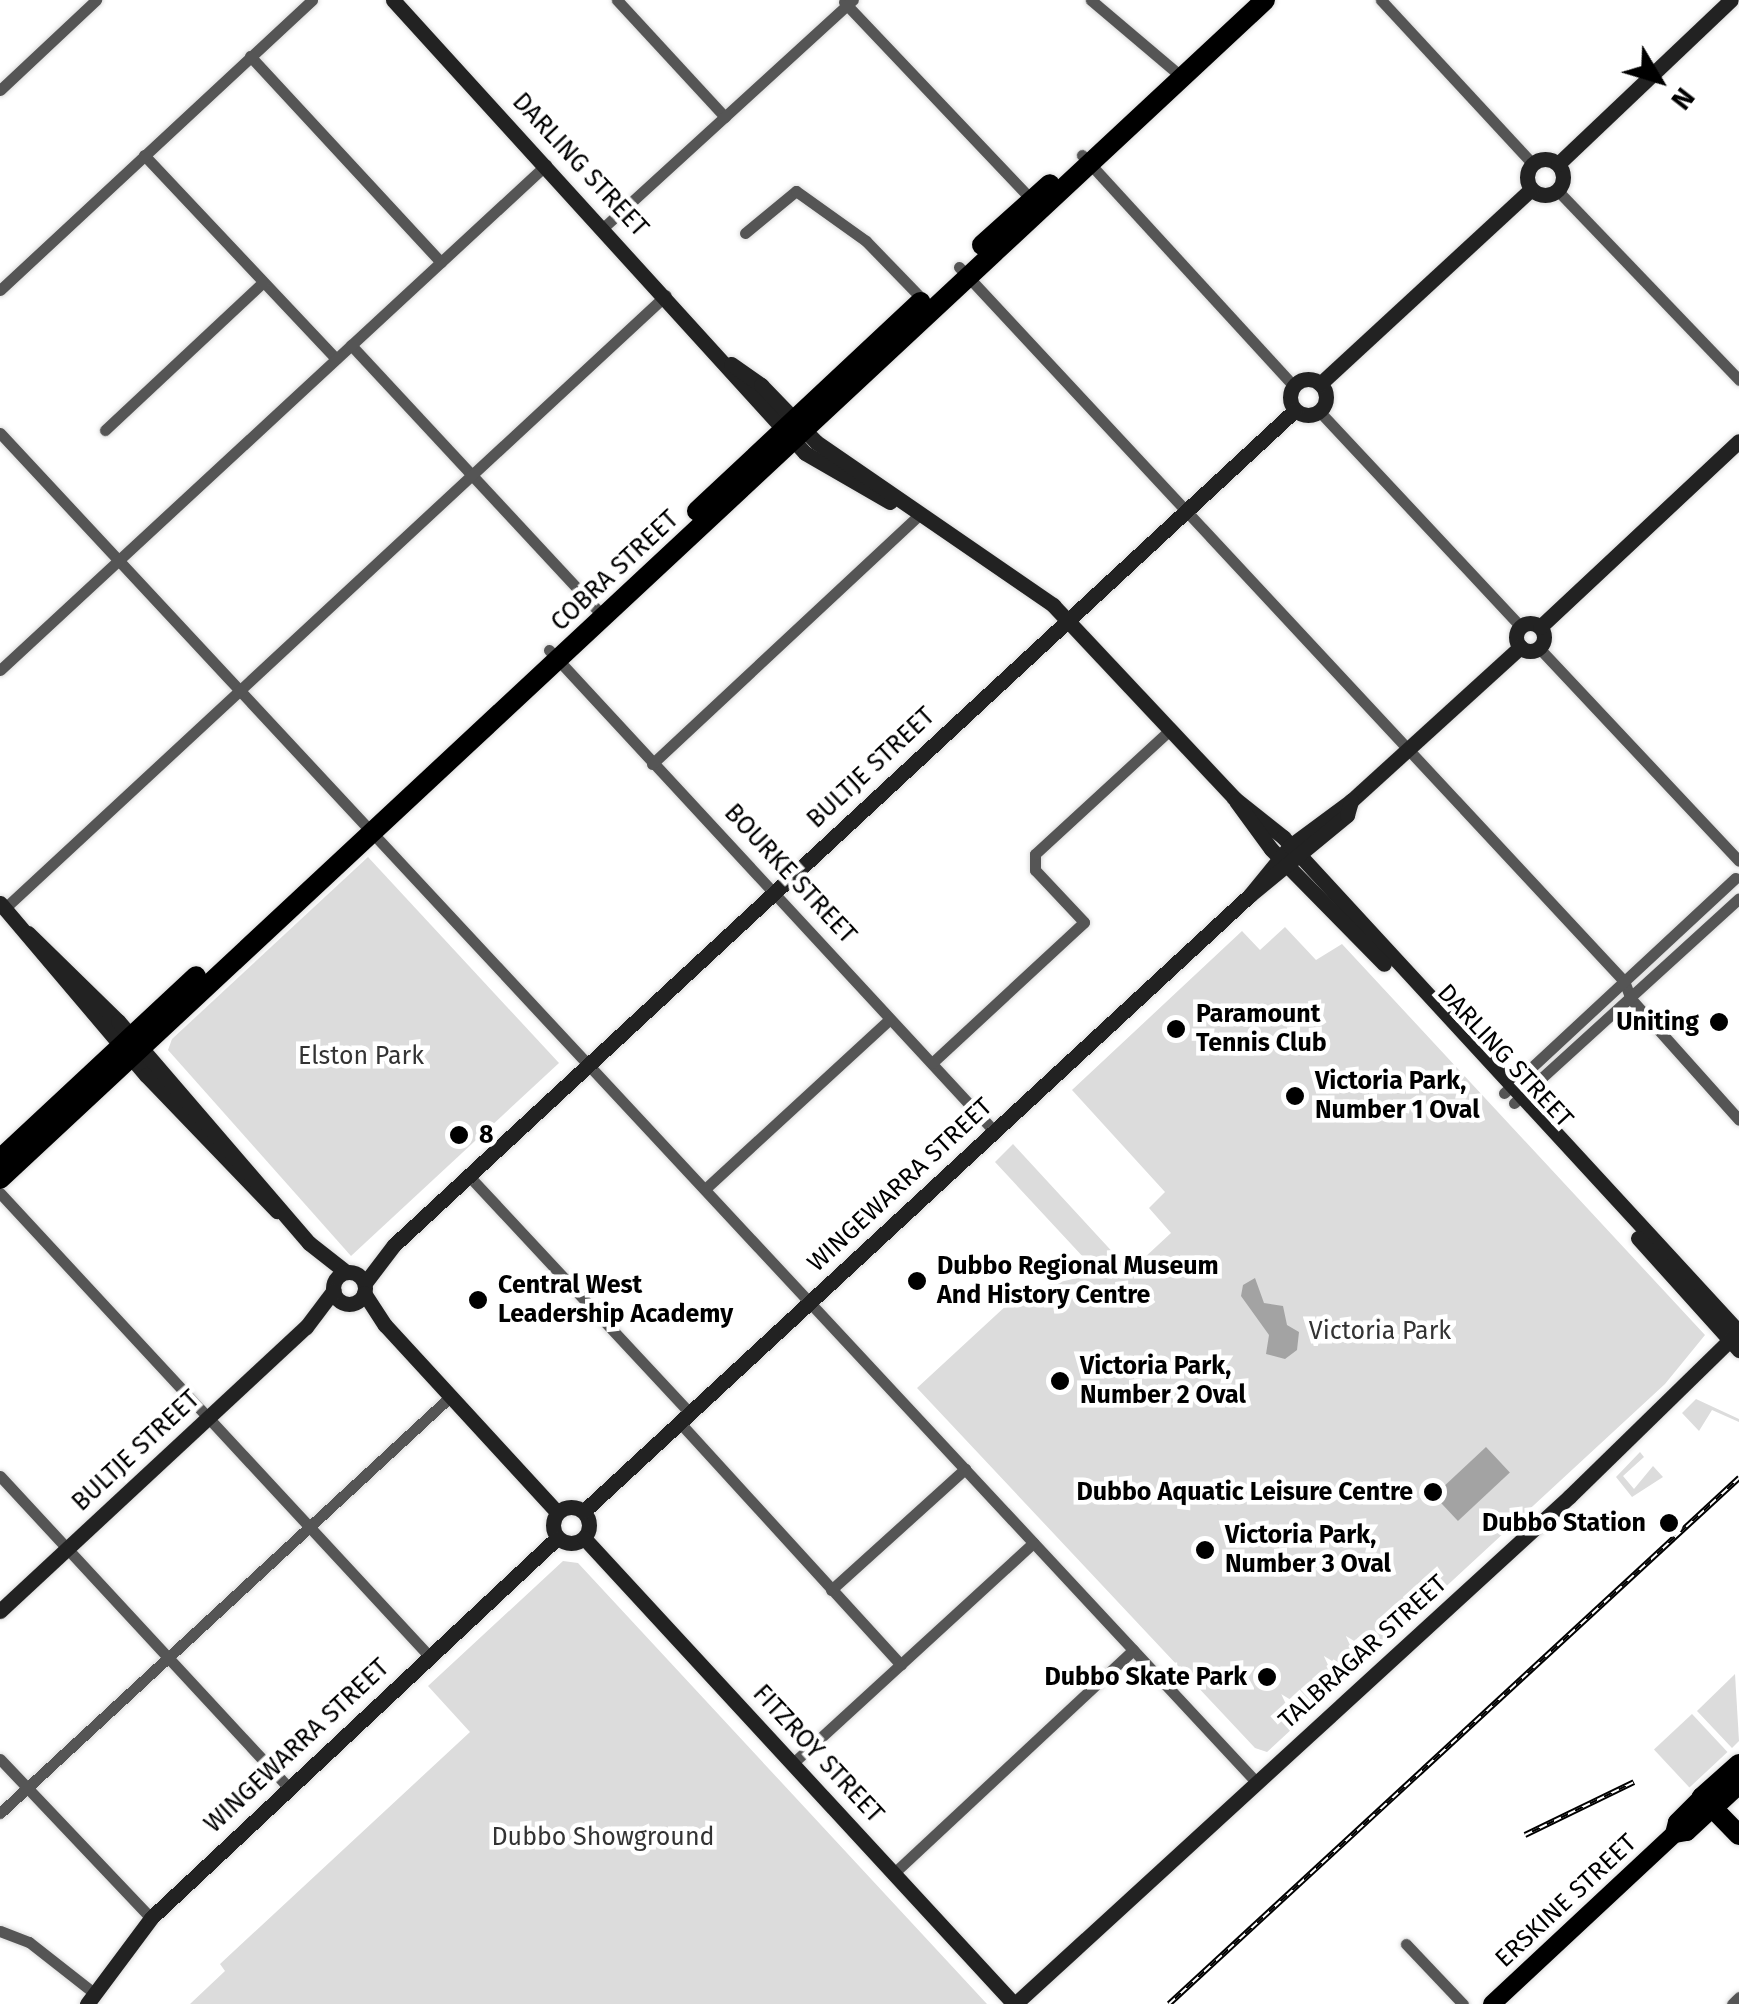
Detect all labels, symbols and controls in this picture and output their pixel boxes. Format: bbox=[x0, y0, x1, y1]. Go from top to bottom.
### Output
north arrow bbox=[1609, 30, 1709, 130]
text: N bbox=[1664, 81, 1702, 116]
street label: DARLING STREET bbox=[506, 87, 654, 243]
street label: COBRA STREET bbox=[545, 504, 685, 638]
street label: BULTJE STREET bbox=[801, 701, 941, 835]
street label: BOURKE STREET bbox=[718, 798, 862, 950]
street label: DARLING STREET bbox=[1431, 978, 1579, 1134]
place label: Paramount Tennis Club bbox=[1196, 1000, 1327, 1059]
place label: Uniting bbox=[1616, 1007, 1699, 1037]
marker: Uniting bbox=[1708, 1011, 1730, 1033]
marker: Paramount Tennis Club bbox=[1165, 1018, 1187, 1040]
park label: Elston Park bbox=[298, 1041, 424, 1071]
place label: Victoria Park, Number 1 Oval bbox=[1315, 1067, 1480, 1126]
marker: Victoria Park, Number 1 Oval bbox=[1284, 1085, 1306, 1107]
street label: WINGEWARRA STREET bbox=[802, 1092, 998, 1278]
place label: 8 bbox=[479, 1120, 494, 1150]
marker: 8 bbox=[448, 1124, 470, 1146]
place label: Dubbo Regional Museum And History Centre bbox=[937, 1252, 1219, 1311]
marker: Dubbo Regional Museum And History Centre bbox=[906, 1270, 928, 1292]
place label: Central West Leadership Academy bbox=[498, 1271, 733, 1330]
marker: Central West Leadership Academy bbox=[467, 1289, 489, 1311]
park label: Victoria Park bbox=[1309, 1316, 1451, 1346]
place label: Victoria Park, Number 2 Oval bbox=[1080, 1352, 1246, 1411]
marker: Victoria Park, Number 2 Oval bbox=[1049, 1370, 1071, 1392]
street label: BULTJE STREET bbox=[66, 1384, 206, 1518]
place label: Dubbo Aquatic Leisure Centre bbox=[1076, 1477, 1413, 1507]
marker: Dubbo Aquatic Leisure Centre bbox=[1422, 1481, 1444, 1503]
place label: Dubbo Station bbox=[1482, 1508, 1646, 1538]
marker: Dubbo Station bbox=[1656, 1510, 1682, 1536]
place label: Victoria Park, Number 3 Oval bbox=[1225, 1521, 1391, 1580]
marker: Victoria Park, Number 3 Oval bbox=[1194, 1539, 1216, 1561]
street label: TALBRAGAR STREET bbox=[1273, 1569, 1453, 1735]
street label: WINGEWARRA STREET bbox=[199, 1653, 395, 1839]
place label: Dubbo Skate Park bbox=[1044, 1662, 1247, 1692]
marker: Dubbo Skate Park bbox=[1256, 1666, 1278, 1688]
street label: FITZROY STREET bbox=[746, 1679, 890, 1829]
park label: Dubbo Showground bbox=[491, 1822, 715, 1852]
street label: ERSKINE STREET bbox=[1489, 1828, 1643, 1974]

